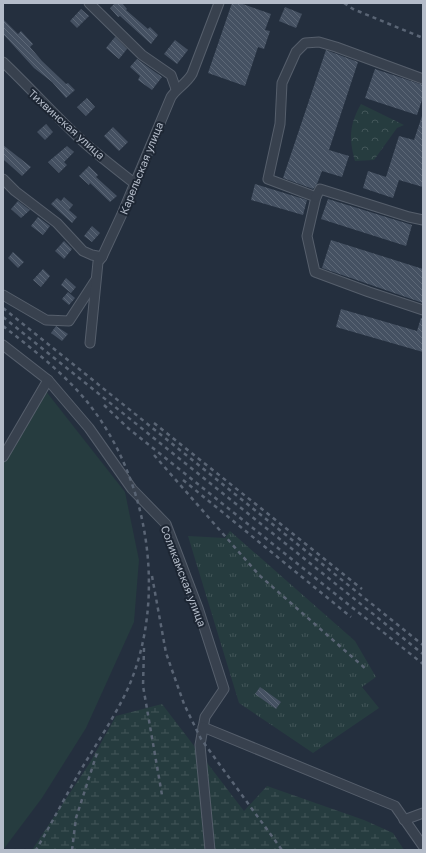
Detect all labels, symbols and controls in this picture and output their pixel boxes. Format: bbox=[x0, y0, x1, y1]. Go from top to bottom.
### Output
street label: Тихвинская улица bbox=[26, 86, 108, 162]
street label: Карельская улица bbox=[116, 120, 166, 216]
street label: Соликамская улица bbox=[159, 524, 209, 628]

